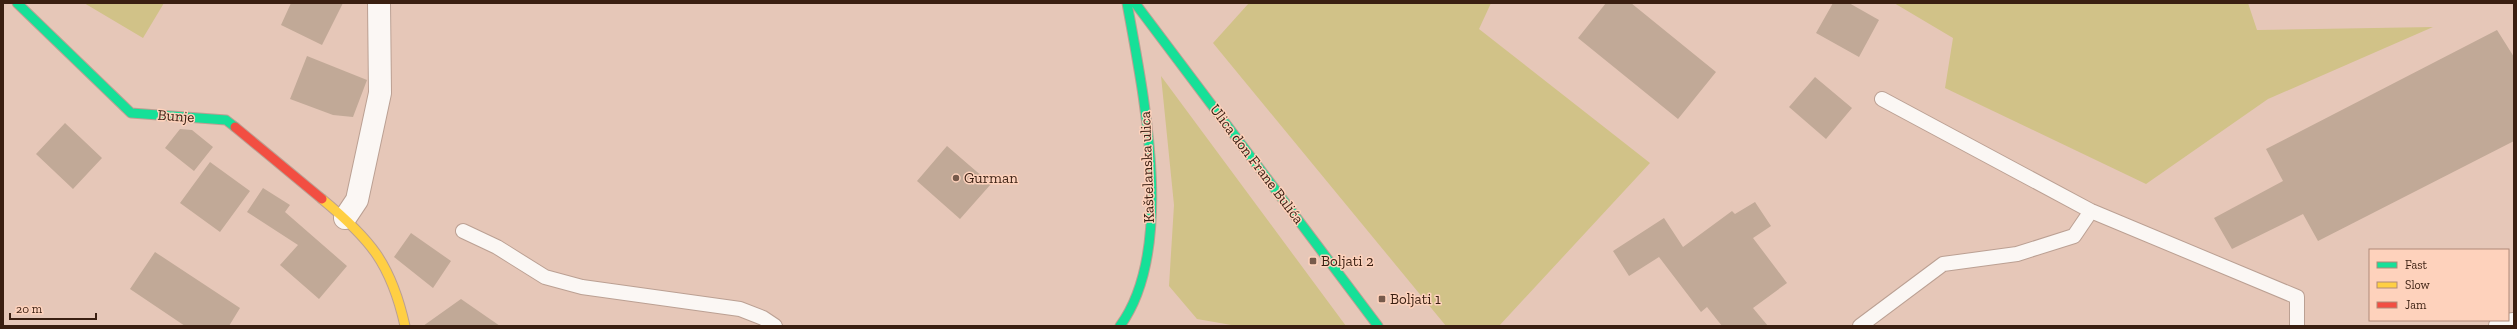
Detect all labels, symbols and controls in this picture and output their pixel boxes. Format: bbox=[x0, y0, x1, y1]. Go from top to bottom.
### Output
street label: Ulica don Frane Bulića bbox=[1206, 101, 1308, 227]
street label: Bunje bbox=[157, 106, 195, 126]
street label: Kaštelanska ulica bbox=[1136, 111, 1158, 223]
place label: Gurman bbox=[964, 169, 1018, 187]
marker: Gurman bbox=[951, 173, 961, 183]
legend bbox=[2369, 249, 2509, 321]
place label: Boljati 2 bbox=[1321, 252, 1374, 270]
marker: Boljati 2 bbox=[1308, 256, 1318, 266]
text: Fast bbox=[2405, 258, 2428, 272]
text: Slow bbox=[2405, 278, 2431, 292]
place label: Boljati 1 bbox=[1390, 290, 1441, 308]
marker: Boljati 1 bbox=[1377, 294, 1387, 304]
scale bar bbox=[10, 295, 96, 321]
text: Jam bbox=[2405, 298, 2427, 312]
text: 20 m bbox=[16, 302, 43, 316]

